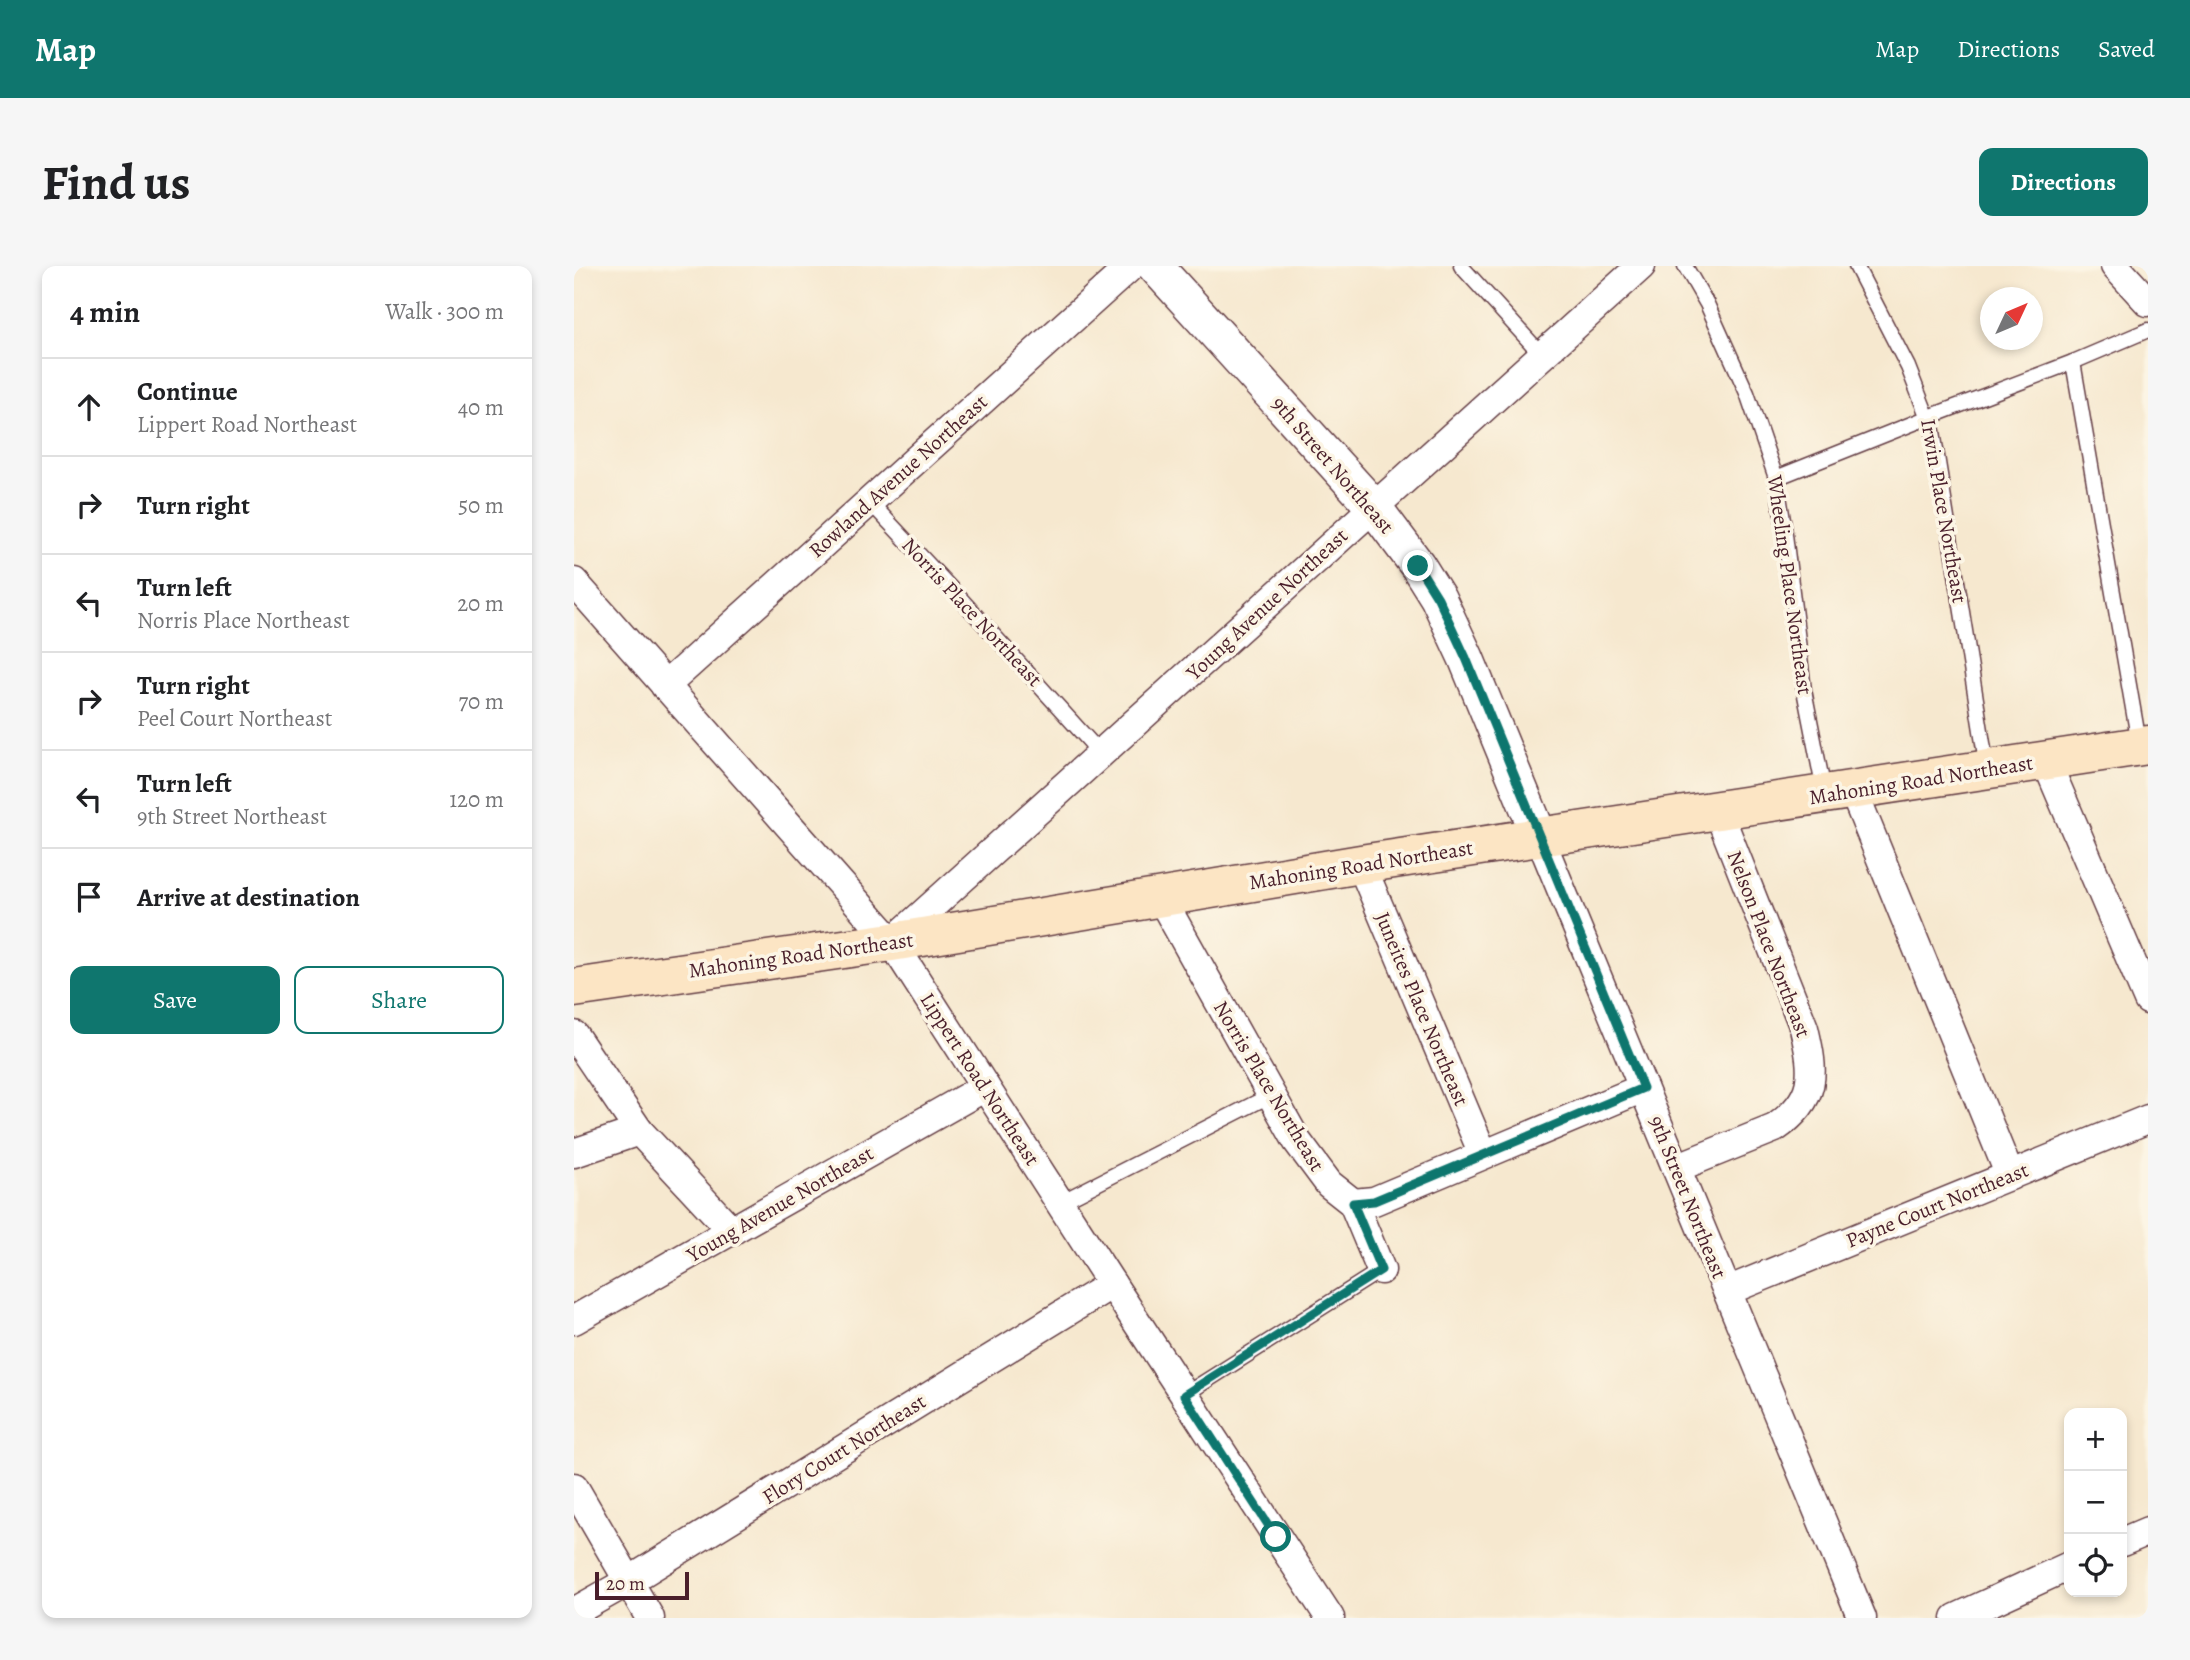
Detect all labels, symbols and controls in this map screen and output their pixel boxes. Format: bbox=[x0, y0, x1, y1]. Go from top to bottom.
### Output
text: Map bbox=[35, 27, 96, 72]
text: Map bbox=[1875, 33, 1919, 65]
text: Directions bbox=[1957, 33, 2060, 65]
text: Saved bbox=[2098, 33, 2155, 65]
button: Directions bbox=[1979, 148, 2148, 216]
text: Find us bbox=[42, 149, 190, 216]
north arrow bbox=[1980, 287, 2043, 350]
text: 4 min bbox=[70, 292, 140, 332]
text: Walk · 300 m bbox=[385, 296, 504, 327]
text: Continue bbox=[137, 374, 238, 409]
icon: ahead bbox=[70, 388, 108, 426]
street label: Rowland Avenue Northeast bbox=[803, 388, 993, 564]
street label: 9th Street Northeast bbox=[1266, 390, 1401, 540]
text: 40 m bbox=[458, 392, 504, 423]
text: Lippert Road Northeast bbox=[137, 409, 357, 440]
street label: Irwin Place Northeast bbox=[1914, 417, 1974, 605]
street label: Wheeling Place Northeast bbox=[1761, 473, 1819, 697]
icon: right bbox=[70, 486, 108, 524]
text: Turn right bbox=[137, 488, 250, 523]
text: 50 m bbox=[458, 490, 504, 521]
street label: Young Avenue Northeast bbox=[1180, 522, 1354, 687]
street label: Norris Place Northeast bbox=[896, 531, 1049, 693]
route end bbox=[1402, 550, 1433, 581]
text: Turn left bbox=[137, 570, 232, 605]
icon: left bbox=[70, 584, 108, 622]
text: 20 m bbox=[457, 588, 504, 619]
text: Norris Place Northeast bbox=[137, 605, 350, 636]
text: Turn right bbox=[137, 668, 250, 703]
icon: right bbox=[70, 682, 108, 720]
text: 70 m bbox=[458, 686, 504, 717]
text: Peel Court Northeast bbox=[137, 703, 332, 734]
street label: Mahoning Road Northeast bbox=[1807, 748, 2035, 812]
text: Turn left bbox=[137, 766, 232, 801]
icon: left bbox=[70, 780, 108, 818]
text: 120 m bbox=[449, 784, 504, 815]
text: 9th Street Northeast bbox=[137, 801, 327, 832]
street label: Mahoning Road Northeast bbox=[1247, 833, 1475, 897]
street label: Nelson Place Northeast bbox=[1720, 846, 1818, 1042]
icon: arrive bbox=[70, 878, 108, 916]
text: Arrive at destination bbox=[137, 880, 360, 915]
street label: Juneites Place Northeast bbox=[1368, 908, 1476, 1110]
street label: Mahoning Road Northeast bbox=[687, 925, 915, 985]
button: Save bbox=[70, 966, 280, 1034]
button: Share bbox=[294, 966, 504, 1034]
street label: Lippert Road Northeast bbox=[914, 987, 1047, 1171]
street label: Norris Place Northeast bbox=[1207, 996, 1331, 1177]
street label: 9th Street Northeast bbox=[1643, 1111, 1734, 1283]
street label: Young Avenue Northeast bbox=[681, 1139, 878, 1269]
street label: Payne Court Northeast bbox=[1842, 1156, 2032, 1254]
street label: Flory Court Northeast bbox=[757, 1387, 931, 1511]
map controls bbox=[2064, 1408, 2127, 1597]
button: + bbox=[2064, 1408, 2127, 1471]
button: − bbox=[2064, 1471, 2127, 1534]
route start bbox=[1260, 1521, 1291, 1552]
button: locate bbox=[2064, 1534, 2127, 1597]
scale bar bbox=[595, 1569, 690, 1601]
text: 20 m bbox=[606, 1571, 645, 1597]

